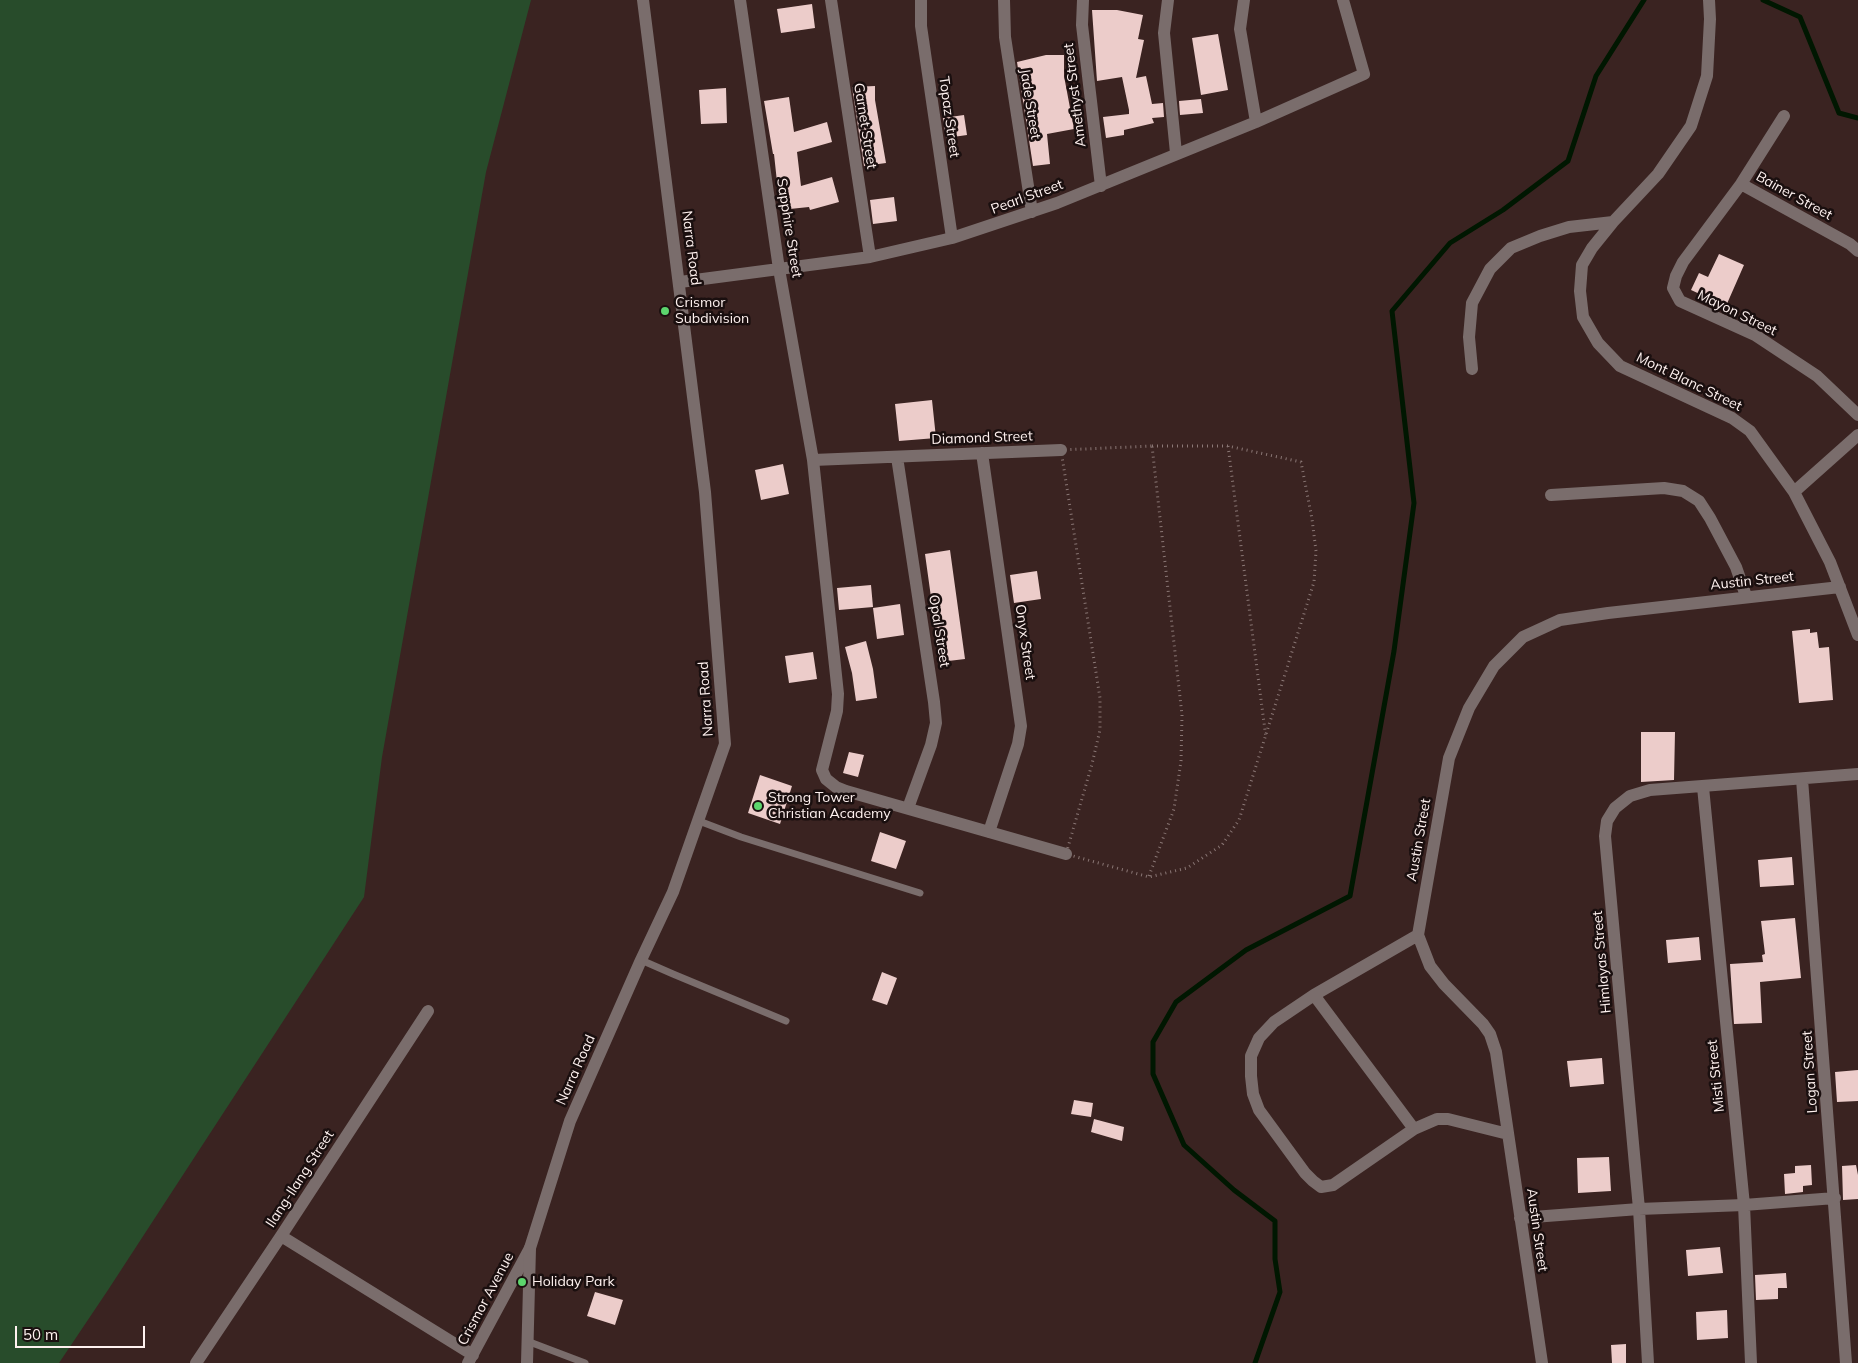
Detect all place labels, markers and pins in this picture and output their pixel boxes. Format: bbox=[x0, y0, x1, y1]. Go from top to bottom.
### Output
place label: Crismor Subdivision bbox=[675, 295, 749, 328]
marker: Crismor Subdivision bbox=[659, 305, 671, 317]
place label: Strong Tower Christian Academy bbox=[768, 790, 891, 822]
marker: Strong Tower Christian Academy bbox=[752, 800, 764, 812]
place label: Holiday Park bbox=[532, 1274, 615, 1290]
marker: Holiday Park bbox=[516, 1276, 528, 1288]

